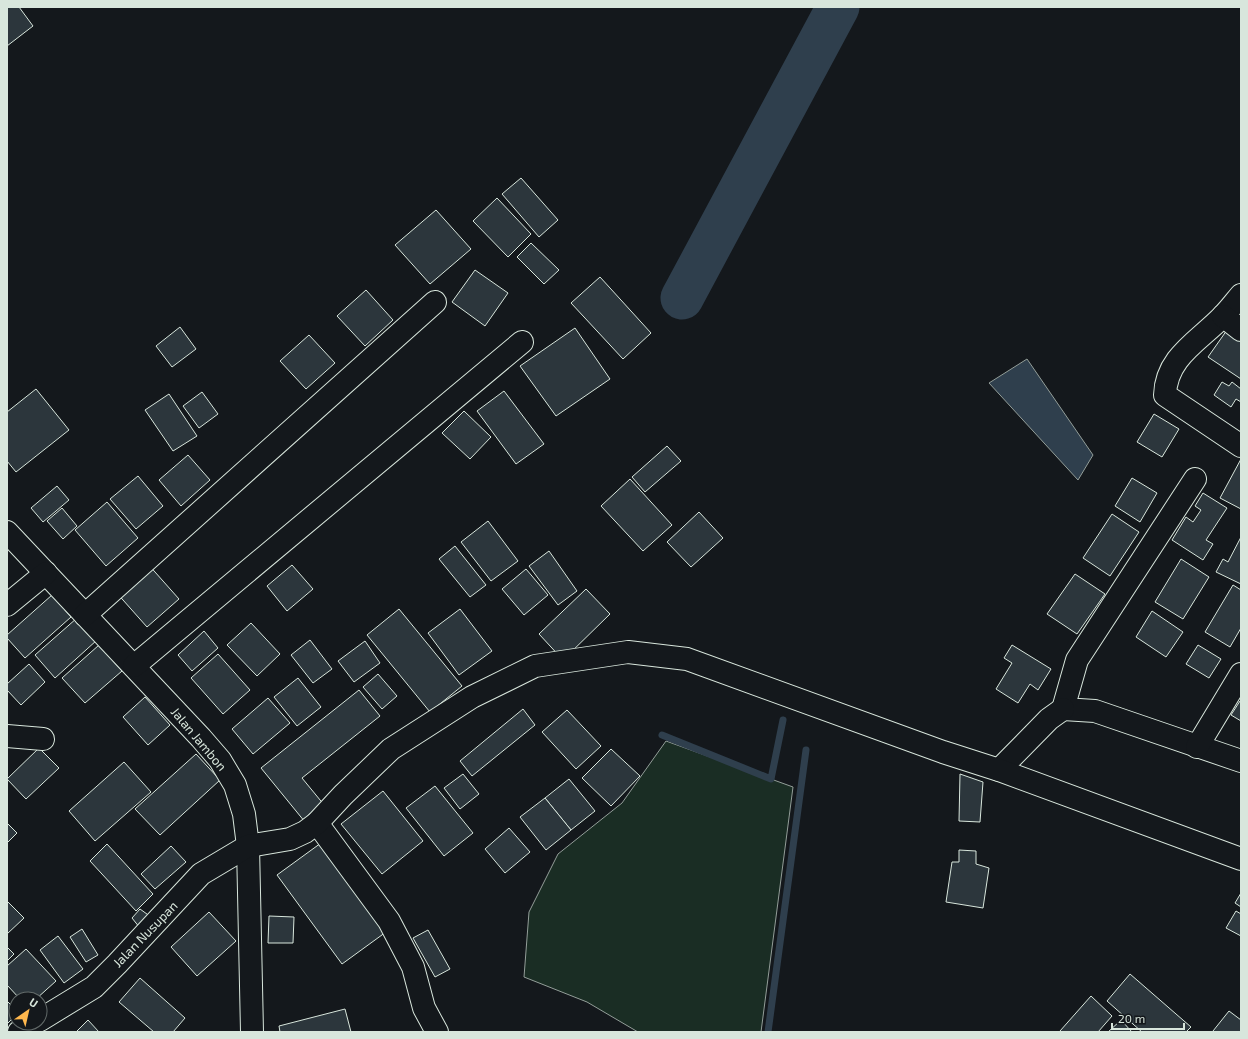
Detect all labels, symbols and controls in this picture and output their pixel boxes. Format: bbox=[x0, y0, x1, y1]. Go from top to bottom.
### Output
street label: Jalan Jambon bbox=[168, 704, 230, 774]
street label: Jalan Nusupan bbox=[109, 898, 181, 970]
north arrow bbox=[8, 991, 48, 1031]
text: U bbox=[27, 995, 41, 1010]
scale bar bbox=[1112, 1005, 1184, 1031]
text: 20 m bbox=[1118, 1011, 1145, 1025]

